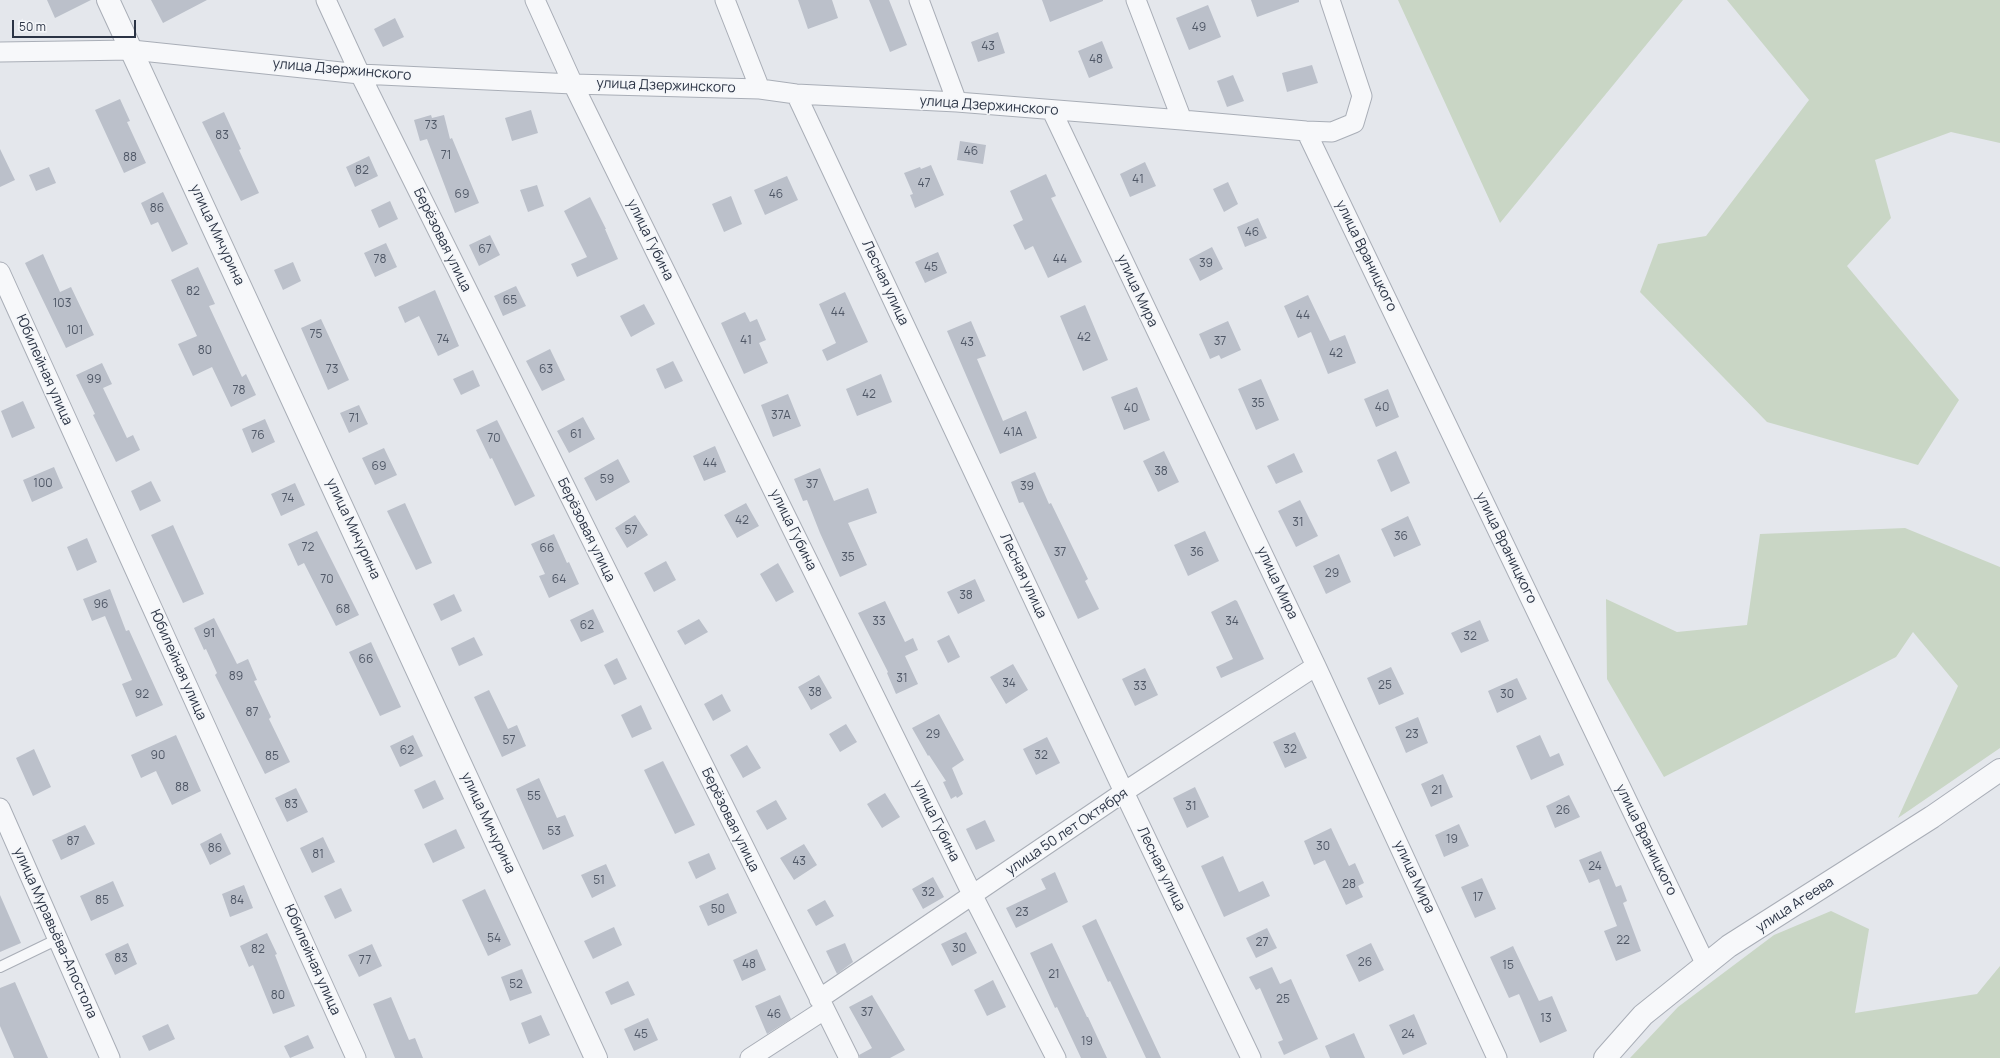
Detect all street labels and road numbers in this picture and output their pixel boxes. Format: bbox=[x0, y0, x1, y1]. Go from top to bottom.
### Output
street label: улица Дзержинского bbox=[272, 56, 412, 84]
street label: улица Дзержинского bbox=[596, 75, 736, 97]
street label: улица Дзержинского bbox=[919, 93, 1059, 119]
street label: улица Мичурина bbox=[186, 182, 248, 288]
street label: Берёзовая улица bbox=[410, 185, 474, 295]
street label: улица Губина bbox=[623, 197, 677, 283]
street label: улица Враницкого bbox=[1332, 198, 1400, 314]
street label: Лесная улица bbox=[858, 238, 912, 328]
street label: улица Мира bbox=[1113, 252, 1161, 330]
street label: Юбилейная улица bbox=[12, 312, 76, 428]
street label: Берёзовая улица bbox=[554, 475, 618, 585]
street label: улица Мичурина bbox=[322, 476, 384, 582]
street label: улица Губина bbox=[766, 487, 820, 573]
street label: улица Враницкого bbox=[1472, 490, 1540, 606]
street label: Лесная улица bbox=[996, 531, 1050, 621]
street label: улица Мира bbox=[1253, 544, 1301, 622]
street label: Юбилейная улица bbox=[146, 607, 210, 723]
street label: Берёзовая улица bbox=[698, 765, 762, 875]
street label: улица Мичурина bbox=[457, 770, 519, 876]
street label: улица Губина bbox=[909, 778, 963, 864]
street label: улица Враницкого bbox=[1612, 782, 1680, 898]
street label: улица 50 лет Октября bbox=[1003, 785, 1131, 879]
street label: Лесная улица bbox=[1133, 824, 1189, 914]
street label: улица Мира bbox=[1390, 838, 1438, 916]
street label: улица Муравьёва-Апостола bbox=[10, 845, 100, 1021]
street label: улица Агеева bbox=[1753, 874, 1837, 936]
street label: Юбилейная улица bbox=[280, 902, 344, 1018]

